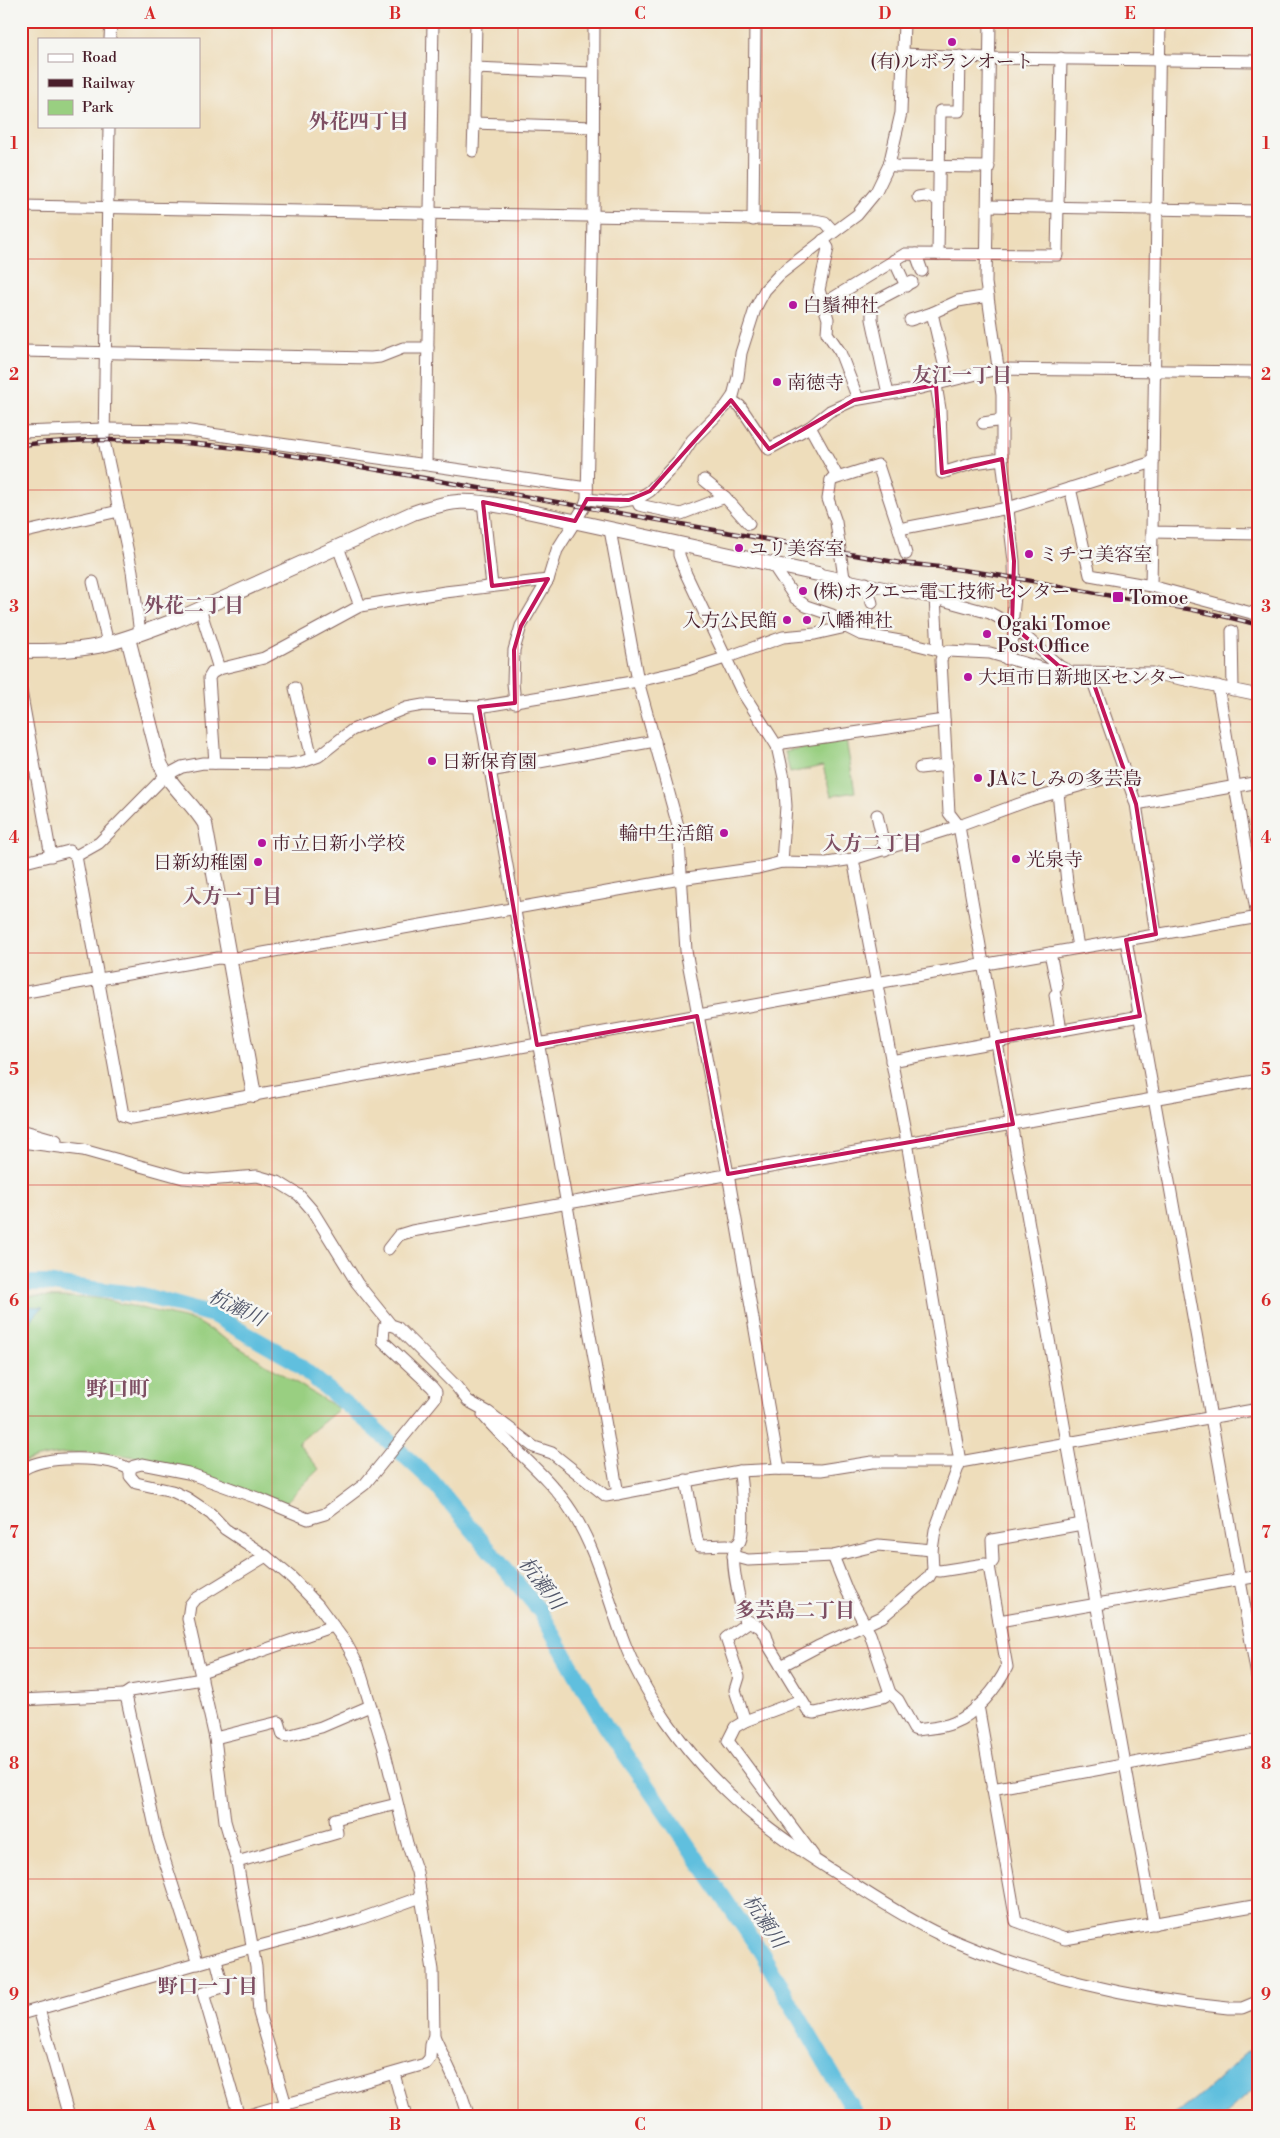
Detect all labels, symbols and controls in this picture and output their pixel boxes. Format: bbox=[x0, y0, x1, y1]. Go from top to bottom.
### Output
text: A bbox=[143, 4, 156, 24]
text: B bbox=[389, 4, 401, 24]
text: C bbox=[634, 4, 646, 24]
text: D bbox=[879, 4, 892, 24]
text: E bbox=[1124, 4, 1136, 24]
marker: (有)ルボランオート bbox=[946, 36, 958, 48]
legend bbox=[38, 38, 200, 128]
text: Road bbox=[82, 48, 117, 67]
place label: (有)ルボランオート bbox=[870, 50, 1034, 74]
text: Railway bbox=[82, 74, 136, 93]
text: Park bbox=[82, 98, 114, 117]
district label: 外花四丁目 bbox=[309, 110, 409, 135]
text: 1 bbox=[10, 134, 18, 154]
text: 1 bbox=[1262, 134, 1270, 154]
place label: 白鬚神社 bbox=[803, 294, 879, 318]
marker: 白鬚神社 bbox=[787, 299, 799, 311]
district label: 友江一丁目 bbox=[912, 364, 1012, 389]
text: 2 bbox=[9, 365, 19, 385]
text: 2 bbox=[1261, 365, 1271, 385]
place label: 南徳寺 bbox=[787, 371, 844, 395]
marker: 南徳寺 bbox=[771, 376, 783, 388]
place label: ユリ美容室 bbox=[749, 537, 844, 561]
marker: ユリ美容室 bbox=[733, 542, 745, 554]
place label: ミチコ美容室 bbox=[1039, 543, 1152, 567]
marker: ミチコ美容室 bbox=[1023, 548, 1035, 560]
place label: (株)ホクエー電工技術センター bbox=[813, 580, 1071, 604]
marker: (株)ホクエー電工技術センター bbox=[797, 585, 809, 597]
place label: Tomoe bbox=[1129, 586, 1188, 610]
marker: Tomoe bbox=[1111, 590, 1125, 604]
district label: 外花二丁目 bbox=[144, 594, 244, 619]
text: 3 bbox=[9, 597, 19, 617]
text: 3 bbox=[1261, 597, 1271, 617]
place label: 入方公民館 bbox=[682, 609, 777, 633]
place label: 八幡神社 bbox=[817, 609, 893, 633]
place label: Ogaki Tomoe Post Office bbox=[997, 612, 1111, 658]
marker: 入方公民館 bbox=[781, 614, 793, 626]
marker: 八幡神社 bbox=[801, 614, 813, 626]
marker: Ogaki Tomoe Post Office bbox=[981, 628, 993, 640]
place label: 大垣市日新地区センター bbox=[978, 666, 1186, 690]
marker: 大垣市日新地区センター bbox=[962, 671, 974, 683]
place label: 日新保育園 bbox=[442, 750, 537, 774]
marker: 日新保育園 bbox=[426, 755, 438, 767]
place label: JAにしみの多芸島 bbox=[987, 767, 1142, 791]
marker: JAにしみの多芸島 bbox=[972, 772, 984, 784]
place label: 輪中生活館 bbox=[619, 822, 714, 846]
marker: 輪中生活館 bbox=[718, 827, 730, 839]
text: 4 bbox=[9, 828, 20, 848]
text: 4 bbox=[1261, 828, 1272, 848]
place label: 市立日新小学校 bbox=[272, 832, 405, 856]
district label: 入方二丁目 bbox=[822, 832, 922, 857]
marker: 市立日新小学校 bbox=[256, 837, 268, 849]
place label: 光泉寺 bbox=[1026, 848, 1083, 872]
place label: 日新幼稚園 bbox=[153, 851, 248, 875]
marker: 光泉寺 bbox=[1010, 853, 1022, 865]
marker: 日新幼稚園 bbox=[252, 856, 264, 868]
district label: 入方一丁目 bbox=[182, 885, 282, 910]
text: 5 bbox=[9, 1060, 19, 1080]
text: 5 bbox=[1261, 1060, 1271, 1080]
water label: 杭瀬川 bbox=[204, 1284, 271, 1334]
text: 6 bbox=[9, 1291, 19, 1311]
text: 6 bbox=[1261, 1291, 1271, 1311]
district label: 野口町 bbox=[87, 1377, 150, 1403]
text: 7 bbox=[9, 1523, 19, 1543]
text: 7 bbox=[1261, 1523, 1271, 1543]
water label: 杭瀬川 bbox=[513, 1552, 570, 1617]
district label: 多芸島二丁目 bbox=[735, 1599, 855, 1624]
text: 8 bbox=[9, 1754, 19, 1774]
text: 8 bbox=[1261, 1754, 1271, 1774]
water label: 杭瀬川 bbox=[737, 1890, 792, 1955]
district label: 野口一丁目 bbox=[158, 1975, 258, 2000]
text: 9 bbox=[9, 1985, 19, 2005]
text: 9 bbox=[1261, 1985, 1271, 2005]
text: A bbox=[143, 2115, 156, 2135]
text: B bbox=[389, 2115, 401, 2135]
text: C bbox=[634, 2115, 646, 2135]
text: D bbox=[879, 2115, 892, 2135]
text: E bbox=[1124, 2115, 1136, 2135]

